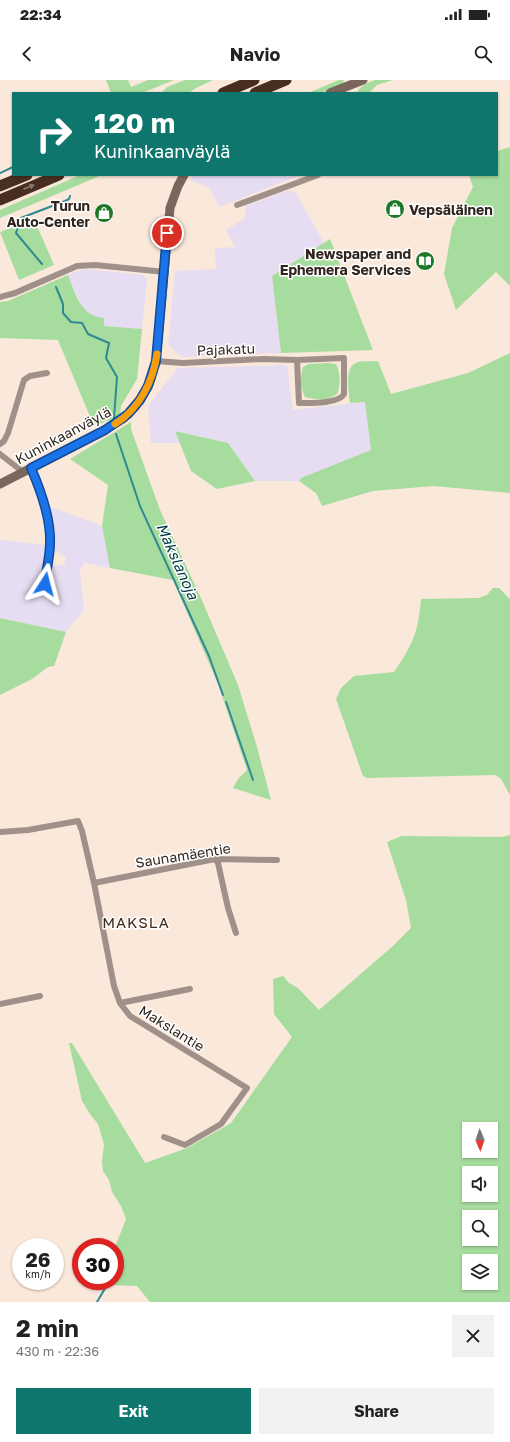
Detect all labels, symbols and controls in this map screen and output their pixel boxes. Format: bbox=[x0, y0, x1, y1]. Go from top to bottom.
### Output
text: 22:34 bbox=[20, 5, 62, 23]
icon: back bbox=[16, 43, 38, 65]
text: Navio bbox=[230, 43, 280, 65]
icon: search bbox=[472, 43, 494, 65]
text: 120 m bbox=[94, 106, 175, 139]
icon: right bbox=[28, 108, 80, 160]
text: Kuninkaanväylä bbox=[94, 140, 231, 162]
one-way arrow bbox=[24, 184, 36, 190]
place label: Turun Auto-Center bbox=[7, 197, 91, 230]
shop icon: Vepsäläinen bbox=[384, 198, 406, 220]
place label: Vepsäläinen bbox=[409, 201, 493, 218]
shop icon: Turun Auto-Center bbox=[93, 202, 115, 224]
pin bbox=[150, 216, 184, 250]
icon: arrive bbox=[156, 222, 178, 244]
place label: Newspaper and Ephemera Services bbox=[280, 245, 411, 278]
library icon: Newspaper and Ephemera Services bbox=[414, 250, 436, 272]
street label: Pajakatu bbox=[197, 339, 255, 359]
street label: Kuninkaanväylä bbox=[12, 403, 114, 467]
water label: Makslanoja bbox=[152, 520, 203, 603]
position arrow bbox=[24, 563, 66, 605]
street label: Saunamäentie bbox=[134, 839, 232, 871]
district label: MAKSLA bbox=[102, 913, 170, 931]
street label: Makslantie bbox=[136, 1001, 208, 1055]
north arrow bbox=[462, 1122, 498, 1158]
map controls bbox=[462, 1122, 498, 1290]
button: sound bbox=[462, 1166, 498, 1202]
button: search bbox=[462, 1210, 498, 1246]
speed limit sign: 30 bbox=[72, 1238, 124, 1290]
text: 26 bbox=[26, 1247, 50, 1271]
button: layers bbox=[462, 1254, 498, 1290]
text: km/h bbox=[25, 1268, 51, 1280]
text: 2 min bbox=[16, 1313, 79, 1342]
button: close bbox=[452, 1315, 494, 1357]
text: 430 m · 22:36 bbox=[16, 1343, 99, 1359]
button: Exit bbox=[16, 1388, 251, 1434]
button: Share bbox=[259, 1388, 494, 1434]

